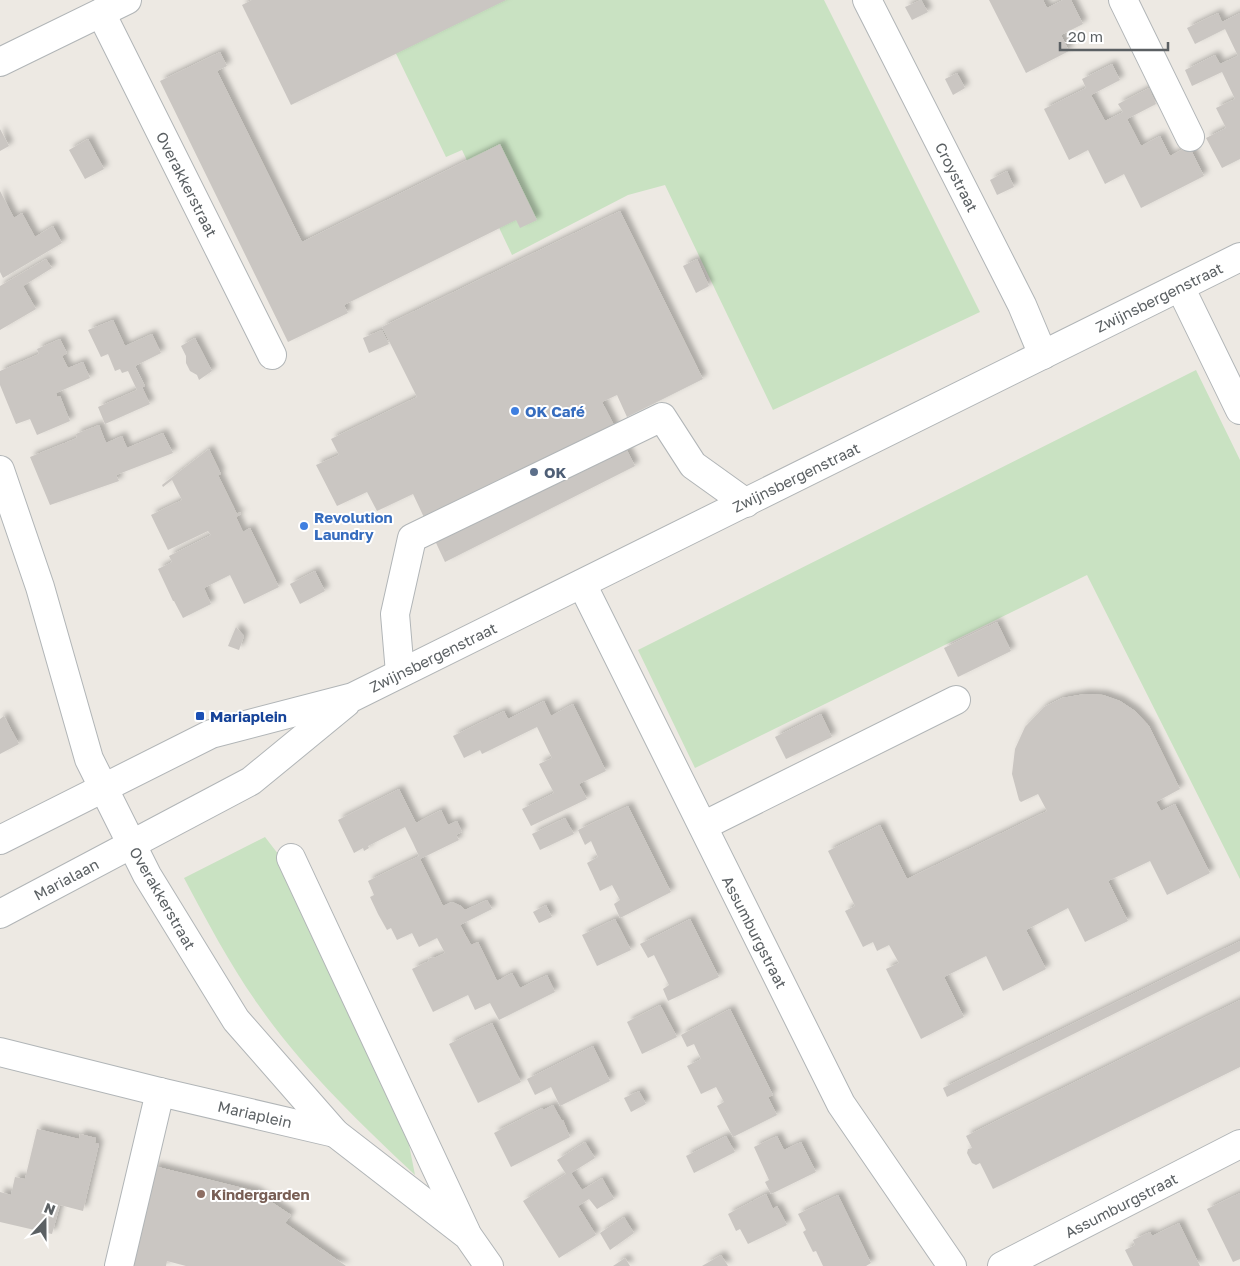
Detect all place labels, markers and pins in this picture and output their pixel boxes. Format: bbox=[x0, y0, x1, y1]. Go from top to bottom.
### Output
place label: OK Café bbox=[525, 402, 585, 420]
marker: OK Café bbox=[509, 405, 521, 417]
place label: OK bbox=[544, 463, 567, 481]
marker: OK bbox=[528, 466, 540, 478]
place label: Revolution Laundry bbox=[314, 508, 393, 543]
marker: Revolution Laundry bbox=[298, 520, 310, 532]
place label: Mariaplein bbox=[210, 707, 287, 725]
marker: Mariaplein bbox=[194, 710, 206, 722]
place label: Kindergarden bbox=[211, 1185, 309, 1203]
marker: Kindergarden bbox=[195, 1188, 207, 1200]

